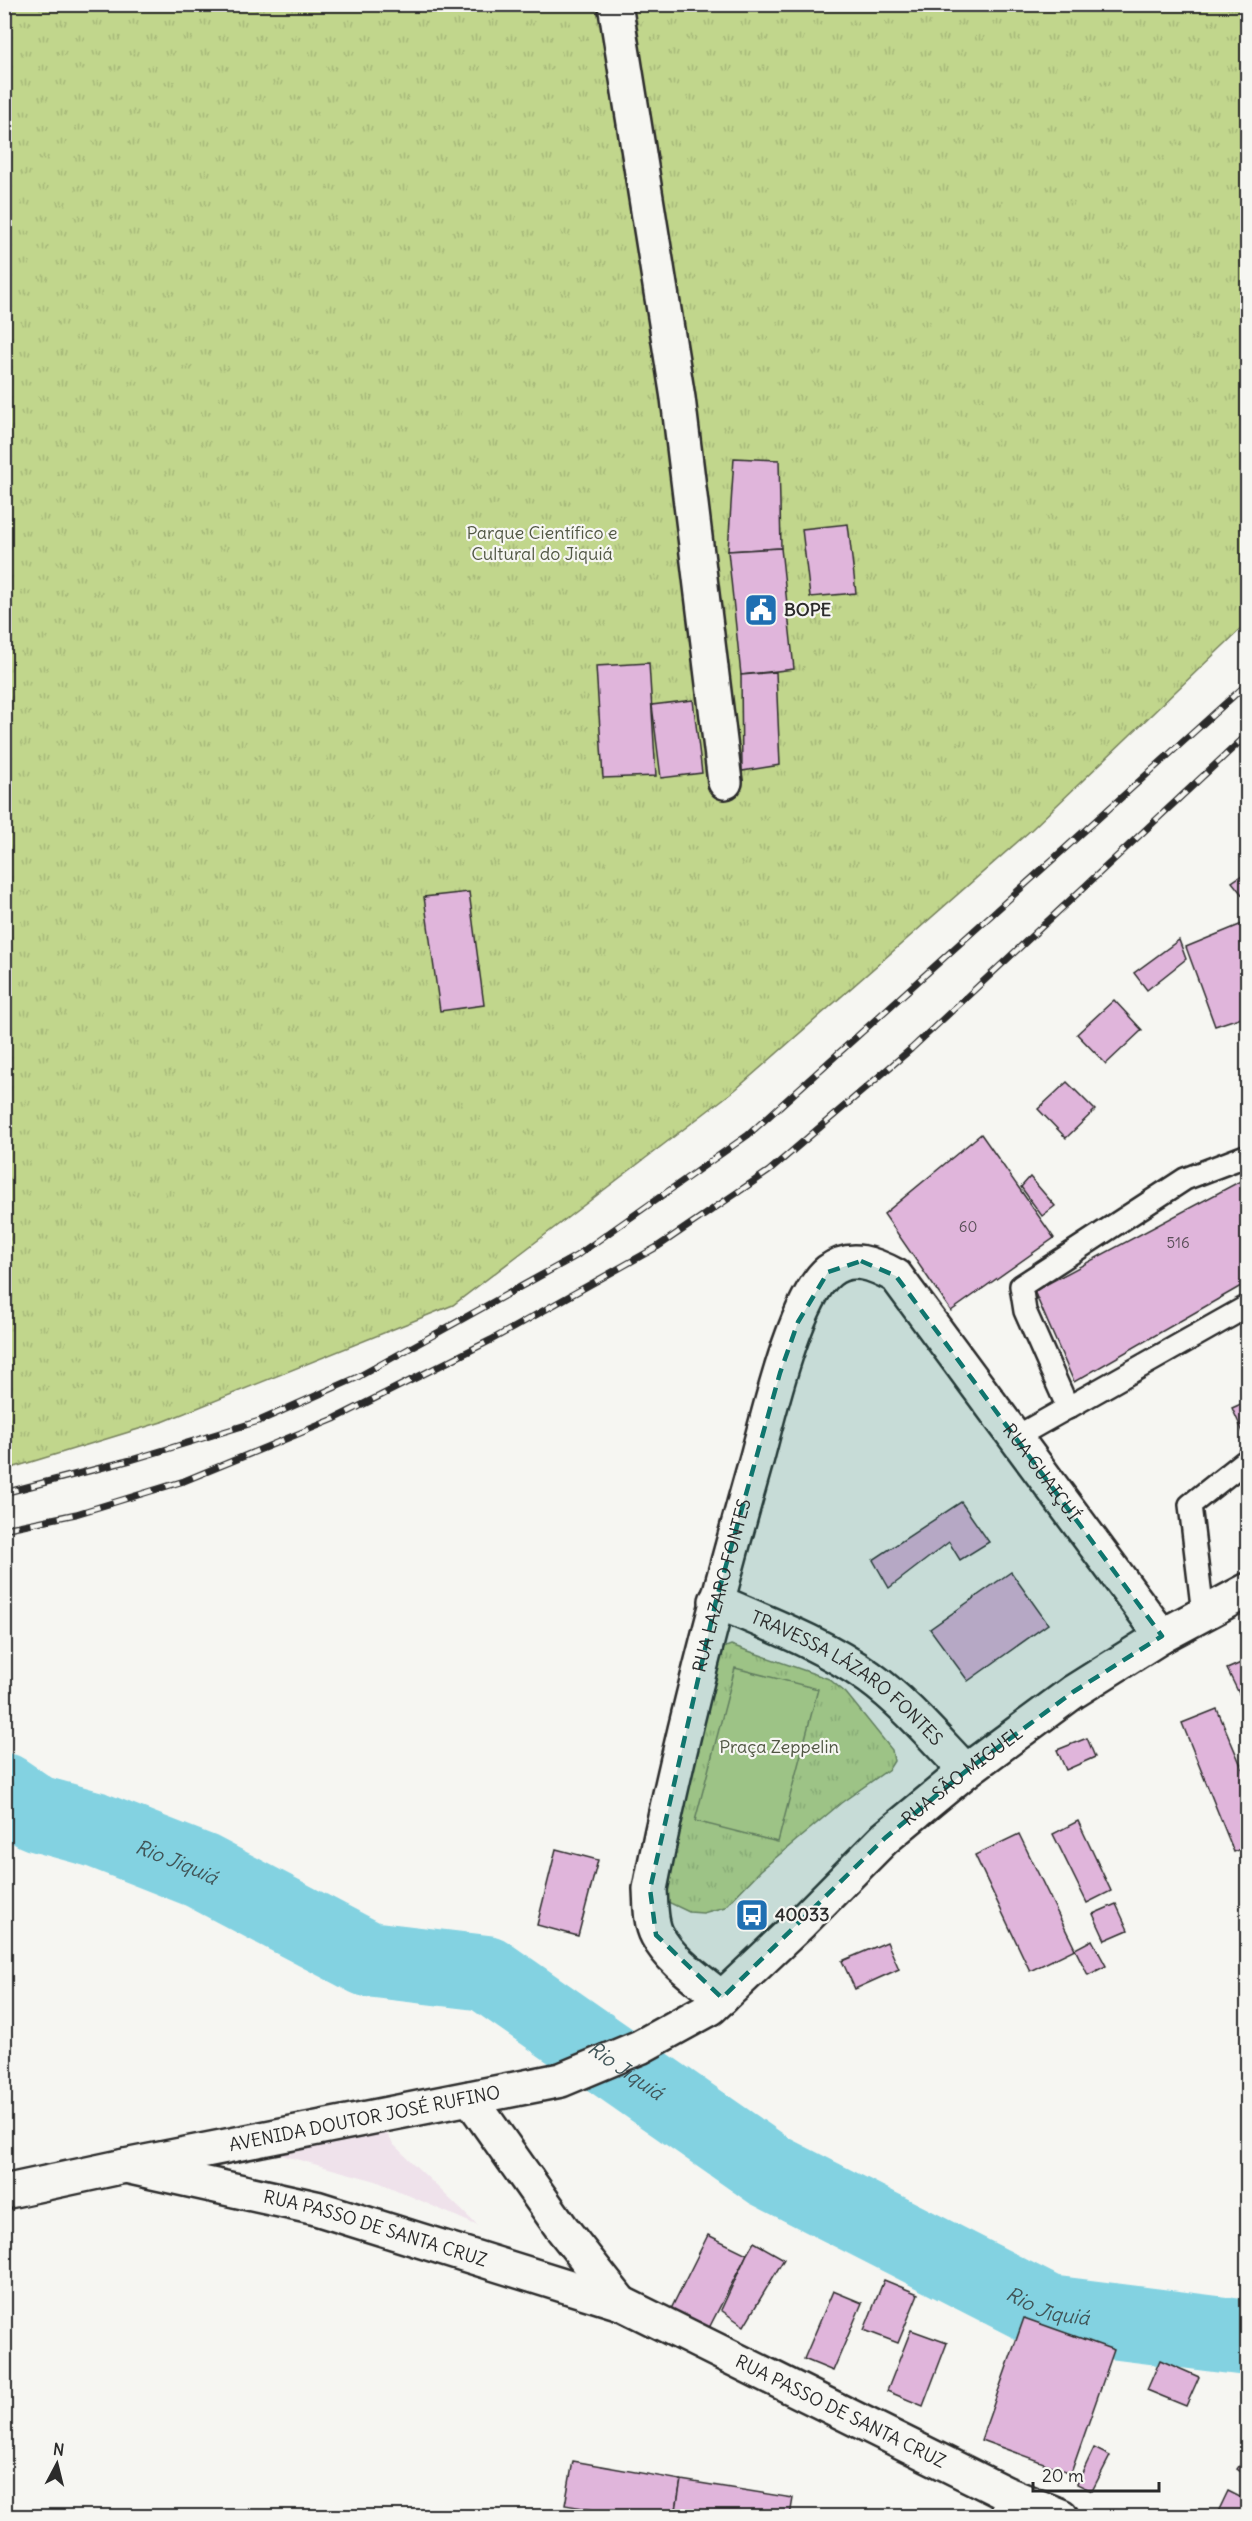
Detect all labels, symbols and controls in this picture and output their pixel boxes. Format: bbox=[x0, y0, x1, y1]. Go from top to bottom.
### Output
park label: Parque Científico e Cultural do Jiquiá bbox=[466, 521, 618, 565]
public building icon: BOPE bbox=[743, 592, 779, 628]
place label: BOPE bbox=[784, 598, 832, 621]
house number: 60 bbox=[959, 1217, 977, 1236]
house number: 516 bbox=[1166, 1233, 1190, 1252]
street label: RUA GUAIÇUÍ bbox=[998, 1419, 1085, 1526]
street label: RUA LAZARO FONTES bbox=[687, 1496, 756, 1675]
street label: TRAVESSA LÁZARO FONTES bbox=[747, 1605, 948, 1750]
street label: RUA SÃO MIGUEL bbox=[897, 1721, 1027, 1830]
park label: Praça Zeppelin bbox=[719, 1735, 839, 1758]
water label: Rio Jiquiá bbox=[132, 1834, 224, 1890]
bus stop icon: 40033 bbox=[734, 1897, 770, 1933]
place label: 40033 bbox=[775, 1903, 830, 1926]
water label: Rio Jiquiá bbox=[583, 2035, 670, 2106]
street label: AVENIDA DOUTOR JOSÉ RUFINO bbox=[227, 2080, 502, 2156]
street label: RUA PASSO DE SANTA CRUZ bbox=[261, 2185, 490, 2272]
water label: Rio Jiquiá bbox=[1002, 2281, 1092, 2330]
street label: RUA PASSO DE SANTA CRUZ bbox=[732, 2349, 950, 2473]
north arrow bbox=[27, 2434, 87, 2494]
text: N bbox=[52, 2439, 66, 2460]
scale bar bbox=[1033, 2455, 1159, 2493]
text: 20 m bbox=[1042, 2464, 1084, 2487]

